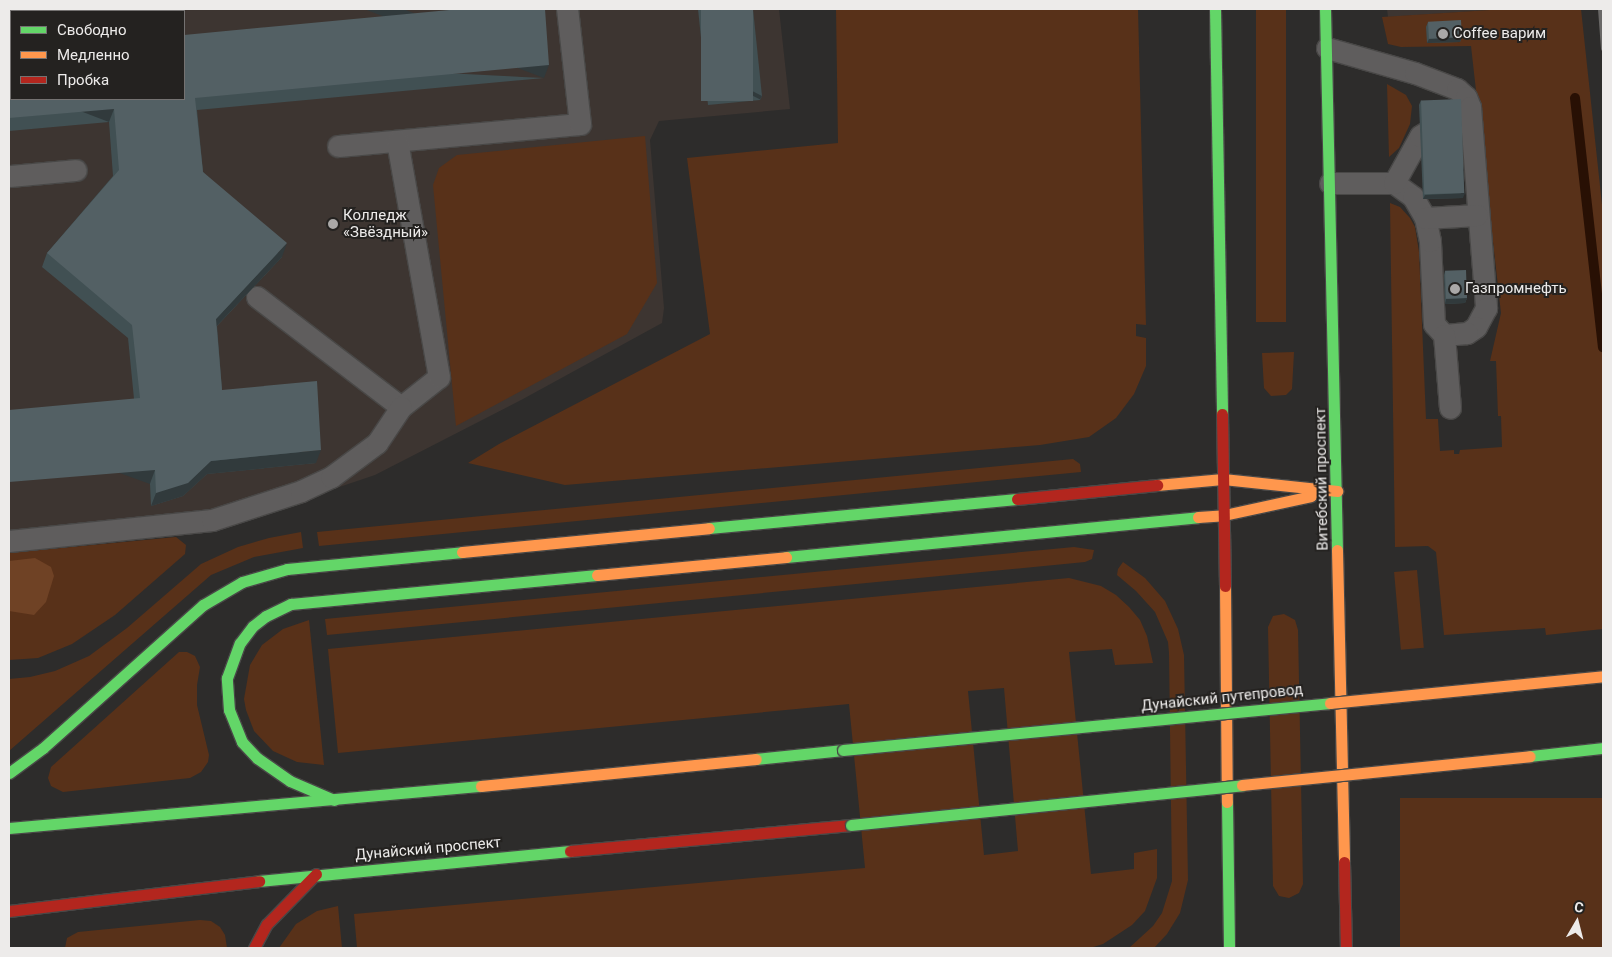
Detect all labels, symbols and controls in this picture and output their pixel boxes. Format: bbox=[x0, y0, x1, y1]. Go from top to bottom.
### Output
legend bbox=[10, 10, 185, 100]
text: Свободно bbox=[57, 21, 126, 39]
place label: Coffee варим bbox=[1453, 25, 1546, 43]
marker: Coffee варим bbox=[1437, 28, 1449, 40]
text: Медленно bbox=[57, 46, 130, 64]
text: Пробка bbox=[57, 71, 109, 89]
place label: Колледж «Звёздный» bbox=[343, 206, 428, 241]
marker: Колледж «Звёздный» bbox=[327, 218, 339, 230]
place label: Газпромнефть bbox=[1465, 280, 1567, 298]
marker: Газпромнефть bbox=[1449, 283, 1461, 295]
street label: Витебский проспект bbox=[1312, 407, 1332, 551]
street label: Дунайский путепровод bbox=[1140, 681, 1304, 715]
street label: Дунайский проспект bbox=[354, 834, 502, 864]
north arrow bbox=[1552, 897, 1602, 947]
text: С bbox=[1573, 899, 1585, 916]

